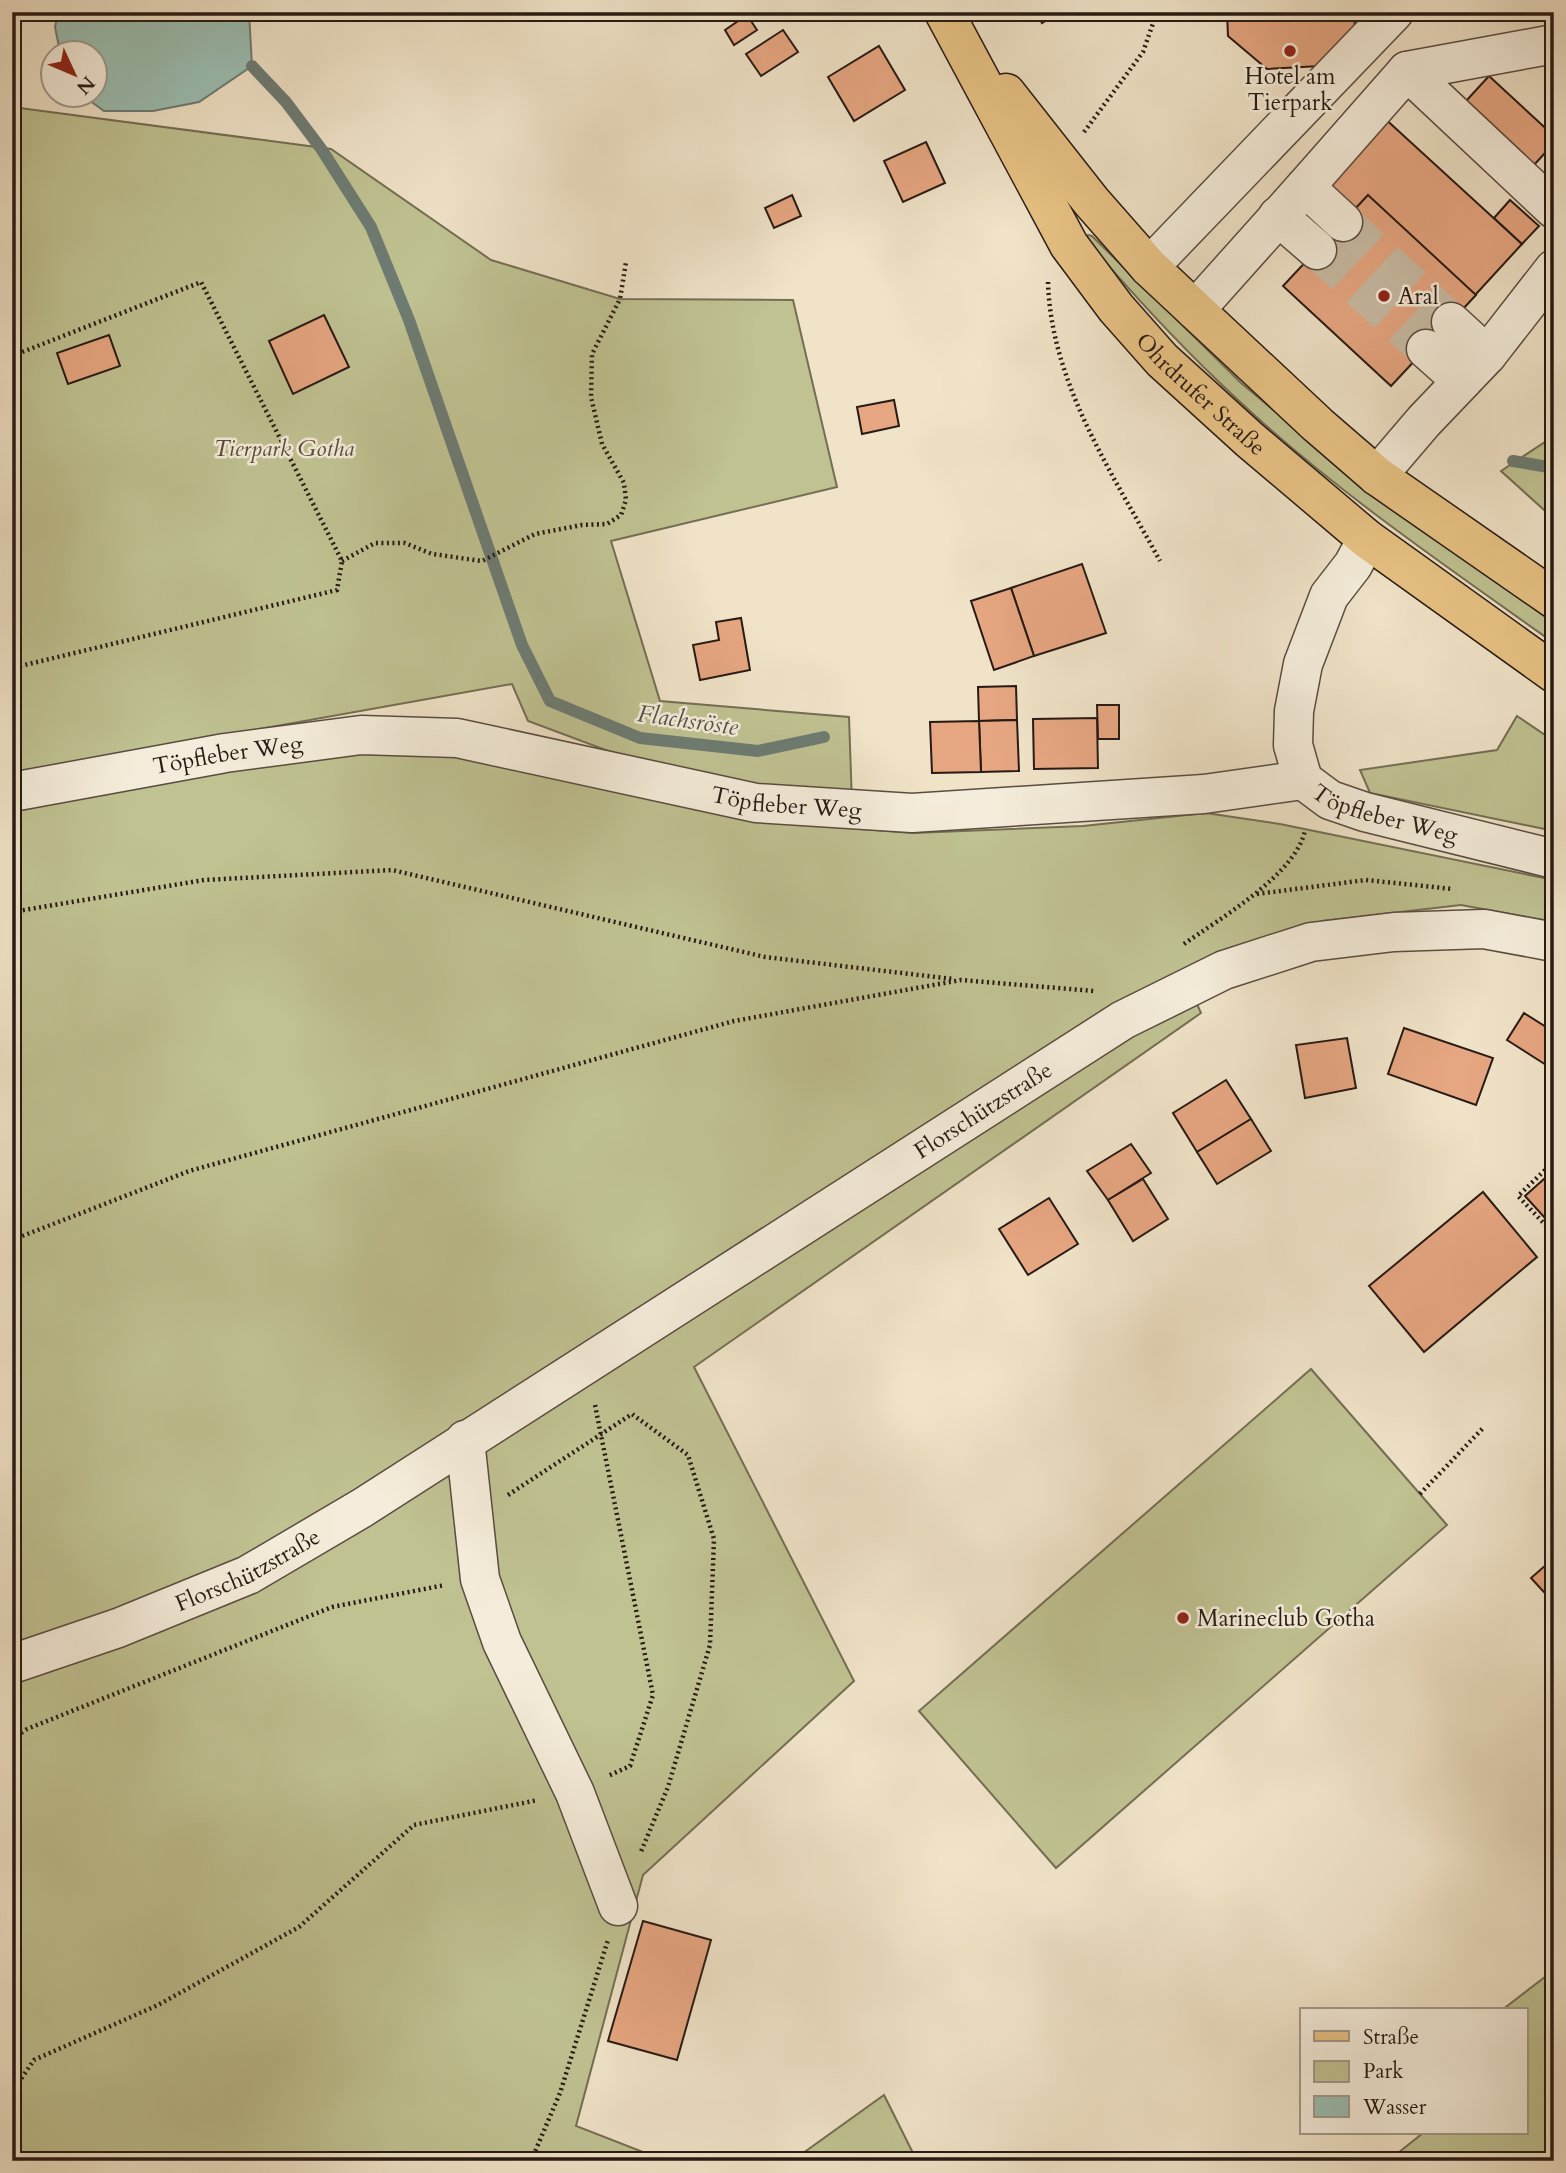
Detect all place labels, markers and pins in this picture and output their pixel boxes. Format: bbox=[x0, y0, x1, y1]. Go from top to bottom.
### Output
marker: Hotel am Tierpark bbox=[1282, 43, 1298, 59]
place label: Hotel am Tierpark bbox=[1245, 61, 1336, 118]
place label: Aral bbox=[1398, 281, 1439, 312]
marker: Aral bbox=[1376, 288, 1392, 304]
place label: Marineclub Gotha bbox=[1197, 1603, 1375, 1634]
marker: Marineclub Gotha bbox=[1175, 1610, 1191, 1626]

